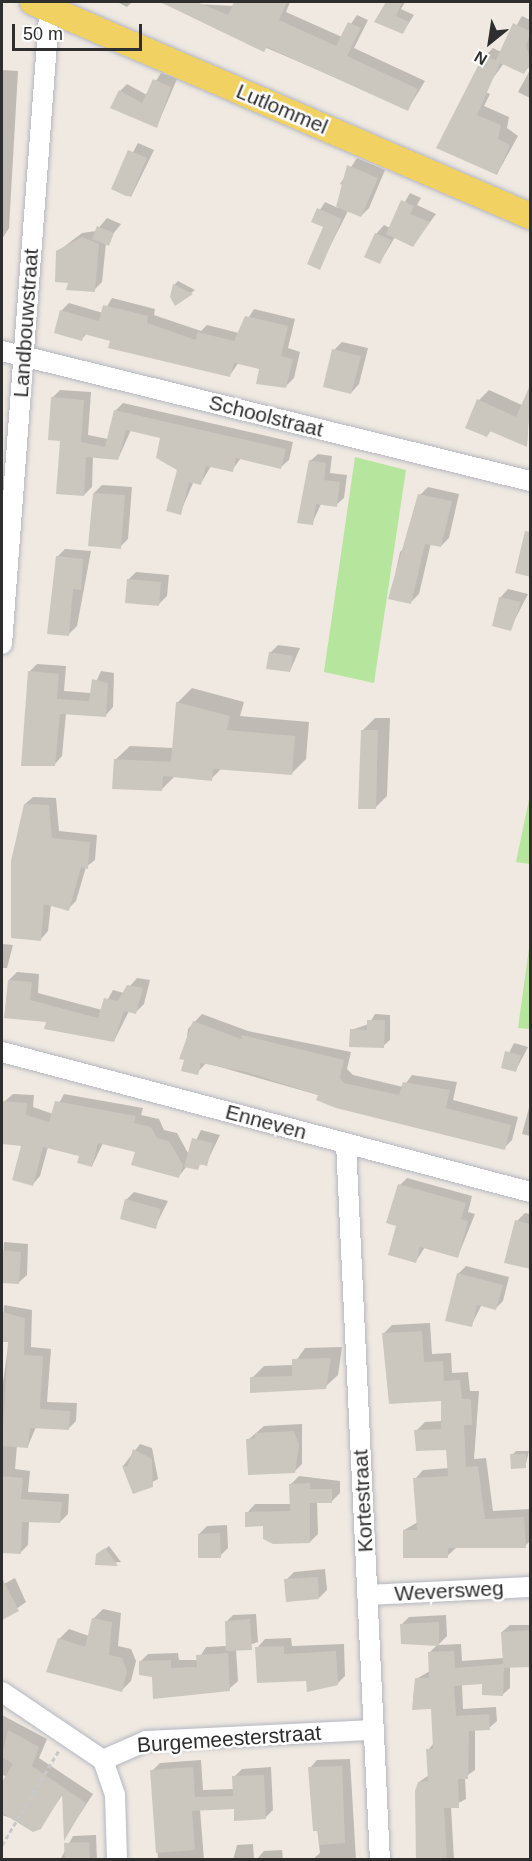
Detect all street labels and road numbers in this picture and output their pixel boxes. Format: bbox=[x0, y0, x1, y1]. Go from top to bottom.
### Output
street label: Lutlommel bbox=[232, 78, 332, 140]
street label: Landbouwstraat bbox=[8, 248, 44, 398]
street label: Schoolstraat bbox=[206, 390, 326, 442]
street label: Enneven bbox=[223, 1099, 309, 1145]
street label: Kortestraat bbox=[348, 1449, 378, 1553]
street label: Weversweg bbox=[394, 1576, 504, 1606]
street label: Burgemeesterstraat bbox=[136, 1720, 322, 1758]

